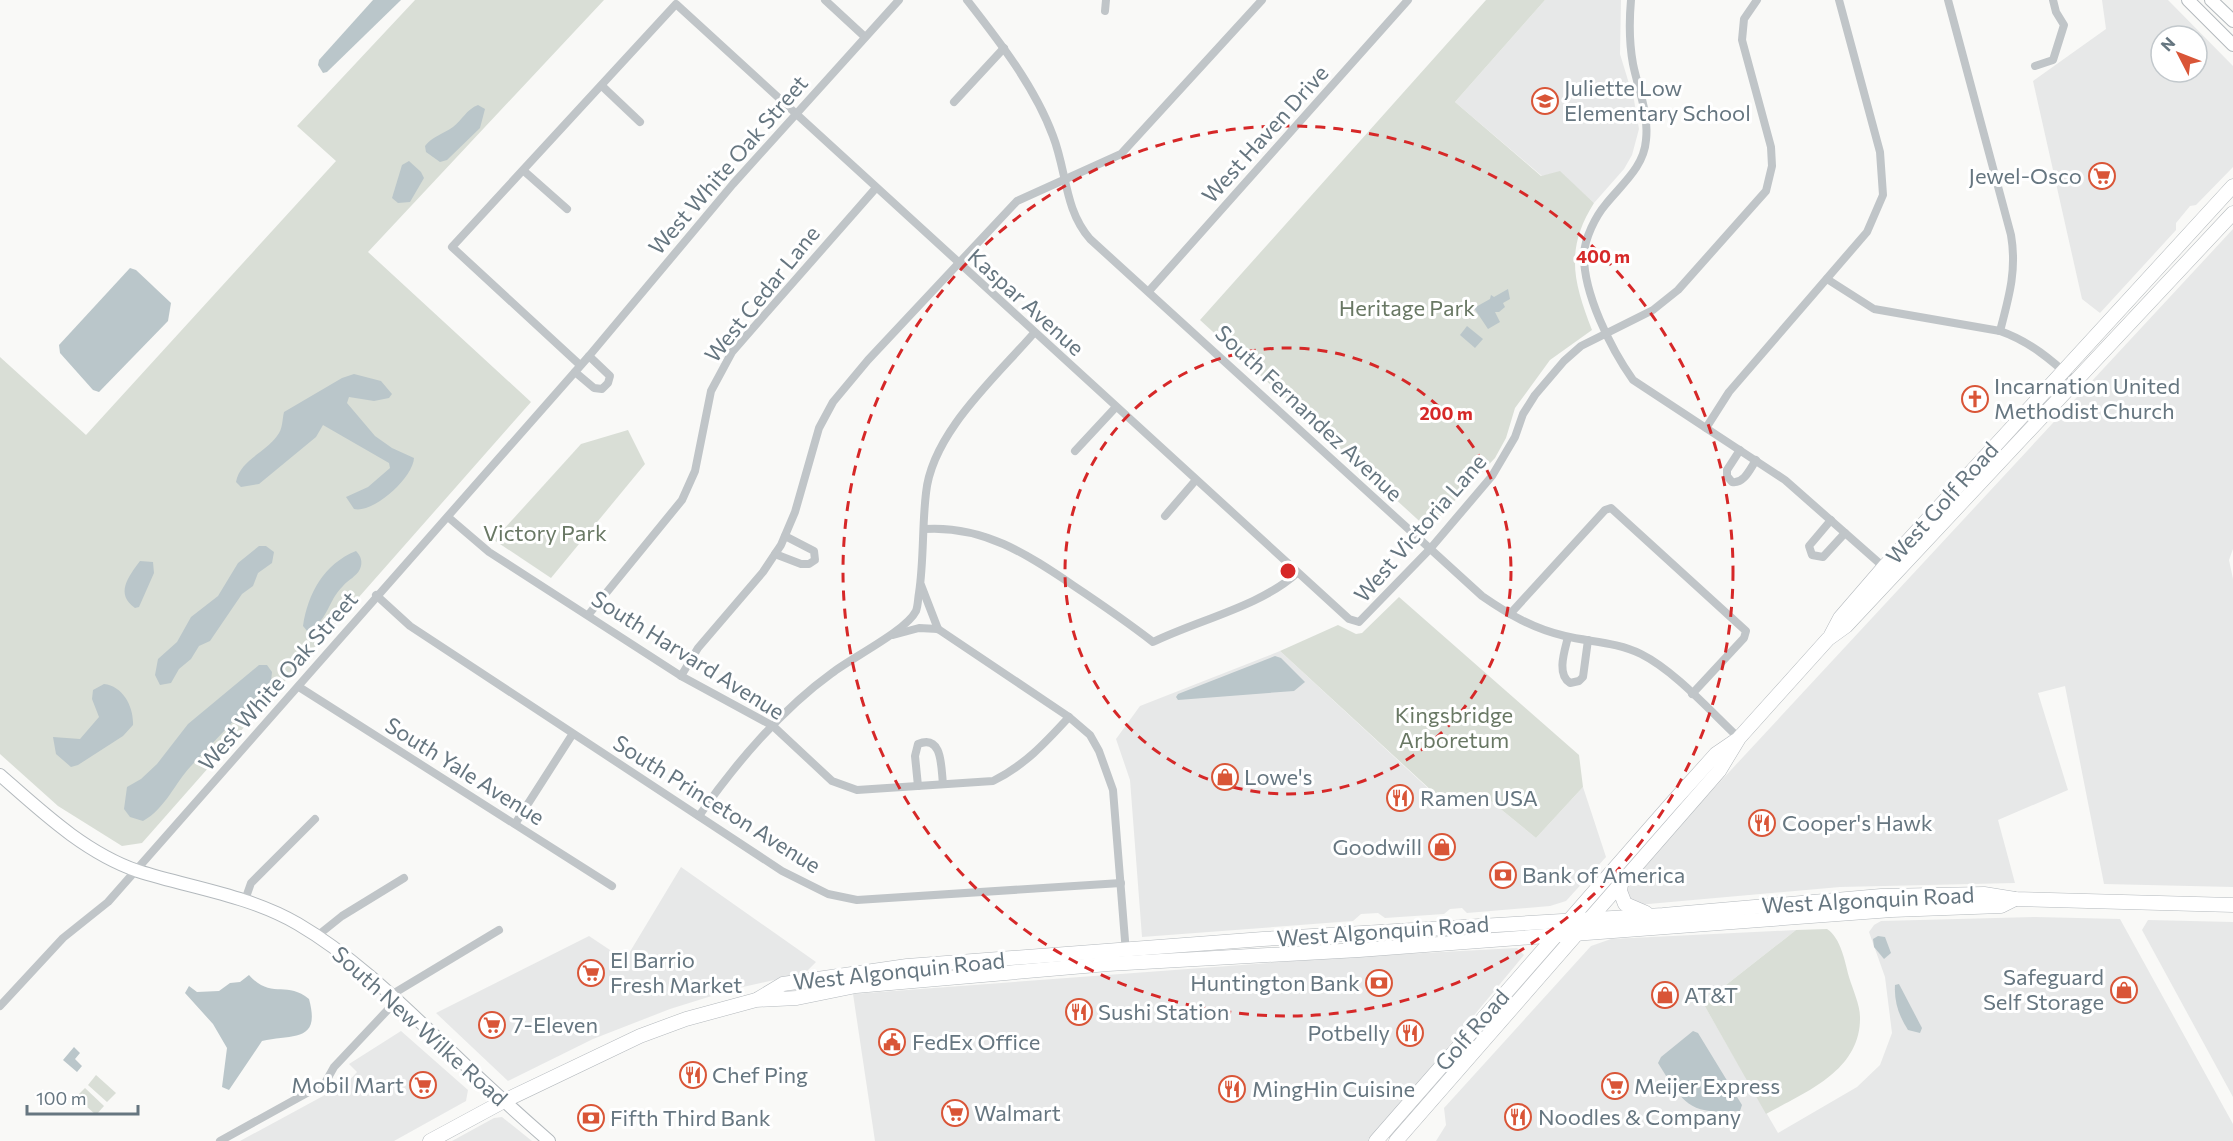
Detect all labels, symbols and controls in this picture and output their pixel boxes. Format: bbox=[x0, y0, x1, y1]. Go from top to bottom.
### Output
north arrow bbox=[2149, 24, 2209, 84]
text: N bbox=[2156, 33, 2179, 54]
street label: West Haven Drive bbox=[1196, 59, 1334, 208]
street label: West White Oak Street bbox=[642, 69, 813, 260]
place label: Juliette Low Elementary School bbox=[1564, 74, 1751, 126]
school or university icon: Juliette Low Elementary School bbox=[1530, 86, 1560, 116]
supermarket icon: Jewel-Osco bbox=[2087, 161, 2117, 191]
place label: Jewel-Osco bbox=[1969, 162, 2082, 189]
street label: West Cedar Lane bbox=[698, 220, 825, 367]
street label: Kaspar Avenue bbox=[963, 242, 1090, 361]
text: 400 m bbox=[1576, 245, 1630, 267]
park label: Heritage Park bbox=[1339, 294, 1475, 321]
street label: South Fernandez Avenue bbox=[1210, 319, 1409, 506]
place label: Incarnation United Methodist Church bbox=[1994, 372, 2180, 424]
church icon: Incarnation United Methodist Church bbox=[1960, 384, 1990, 414]
text: 200 m bbox=[1419, 402, 1473, 424]
street label: West Golf Road bbox=[1880, 436, 2003, 569]
street label: West Victoria Lane bbox=[1348, 448, 1491, 607]
park label: Victory Park bbox=[483, 519, 607, 546]
centre of rings bbox=[1278, 561, 1298, 581]
street label: South Harvard Avenue bbox=[587, 584, 790, 725]
street label: West White Oak Street bbox=[192, 585, 363, 776]
park label: Kingsbridge Arboretum bbox=[1395, 701, 1513, 753]
street label: South Yale Avenue bbox=[381, 711, 550, 830]
street label: South Princeton Avenue bbox=[609, 729, 826, 878]
shop icon: Lowe's bbox=[1210, 762, 1240, 792]
place label: Lowe's bbox=[1244, 763, 1313, 790]
restaurant icon: Ramen USA bbox=[1385, 783, 1415, 813]
place label: Ramen USA bbox=[1420, 784, 1538, 811]
restaurant icon: Cooper's Hawk bbox=[1747, 808, 1777, 838]
place label: Cooper's Hawk bbox=[1782, 809, 1933, 836]
shop icon: Goodwill bbox=[1427, 832, 1457, 862]
place label: Goodwill bbox=[1332, 833, 1422, 860]
bank icon: Bank of America bbox=[1488, 860, 1518, 890]
place label: Bank of America bbox=[1522, 861, 1685, 888]
street label: West Algonquin Road bbox=[1761, 880, 1975, 919]
street label: West Algonquin Road bbox=[1276, 910, 1490, 951]
street label: South New Wilke Road bbox=[327, 940, 513, 1111]
place label: El Barrio Fresh Market bbox=[610, 946, 742, 998]
street label: West Algonquin Road bbox=[792, 946, 1006, 995]
supermarket icon: El Barrio Fresh Market bbox=[576, 958, 606, 988]
place label: Safeguard Self Storage bbox=[1983, 963, 2104, 1015]
bank icon: Huntington Bank bbox=[1364, 968, 1394, 998]
place label: Huntington Bank bbox=[1190, 969, 1360, 996]
shop icon: Safeguard Self Storage bbox=[2109, 975, 2139, 1005]
shop icon: AT&T bbox=[1650, 980, 1680, 1010]
place label: AT&T bbox=[1684, 981, 1738, 1008]
street label: Golf Road bbox=[1429, 983, 1514, 1076]
restaurant icon: Sushi Station bbox=[1064, 997, 1094, 1027]
place label: Sushi Station bbox=[1098, 998, 1229, 1025]
supermarket icon: 7-Eleven bbox=[477, 1010, 507, 1040]
place label: 7-Eleven bbox=[512, 1011, 598, 1038]
restaurant icon: Potbelly bbox=[1395, 1018, 1425, 1048]
place label: Potbelly bbox=[1307, 1019, 1390, 1046]
public building icon: FedEx Office bbox=[877, 1027, 907, 1057]
place label: FedEx Office bbox=[912, 1028, 1040, 1055]
restaurant icon: Chef Ping bbox=[678, 1060, 708, 1090]
place label: Chef Ping bbox=[712, 1061, 808, 1088]
supermarket icon: Mobil Mart bbox=[408, 1070, 438, 1100]
place label: Mobil Mart bbox=[291, 1071, 404, 1098]
supermarket icon: Meijer Express bbox=[1600, 1071, 1630, 1101]
place label: Meijer Express bbox=[1634, 1072, 1780, 1099]
restaurant icon: MingHin Cuisine bbox=[1217, 1074, 1247, 1104]
place label: MingHin Cuisine bbox=[1252, 1075, 1415, 1102]
scale bar bbox=[27, 1078, 138, 1116]
text: 100 m bbox=[36, 1087, 86, 1109]
supermarket icon: Walmart bbox=[940, 1098, 970, 1128]
place label: Walmart bbox=[974, 1099, 1061, 1126]
restaurant icon: Noodles & Company bbox=[1503, 1102, 1533, 1132]
bank icon: Fifth Third Bank bbox=[576, 1103, 606, 1133]
place label: Noodles & Company bbox=[1538, 1103, 1741, 1130]
place label: Fifth Third Bank bbox=[610, 1104, 771, 1131]

